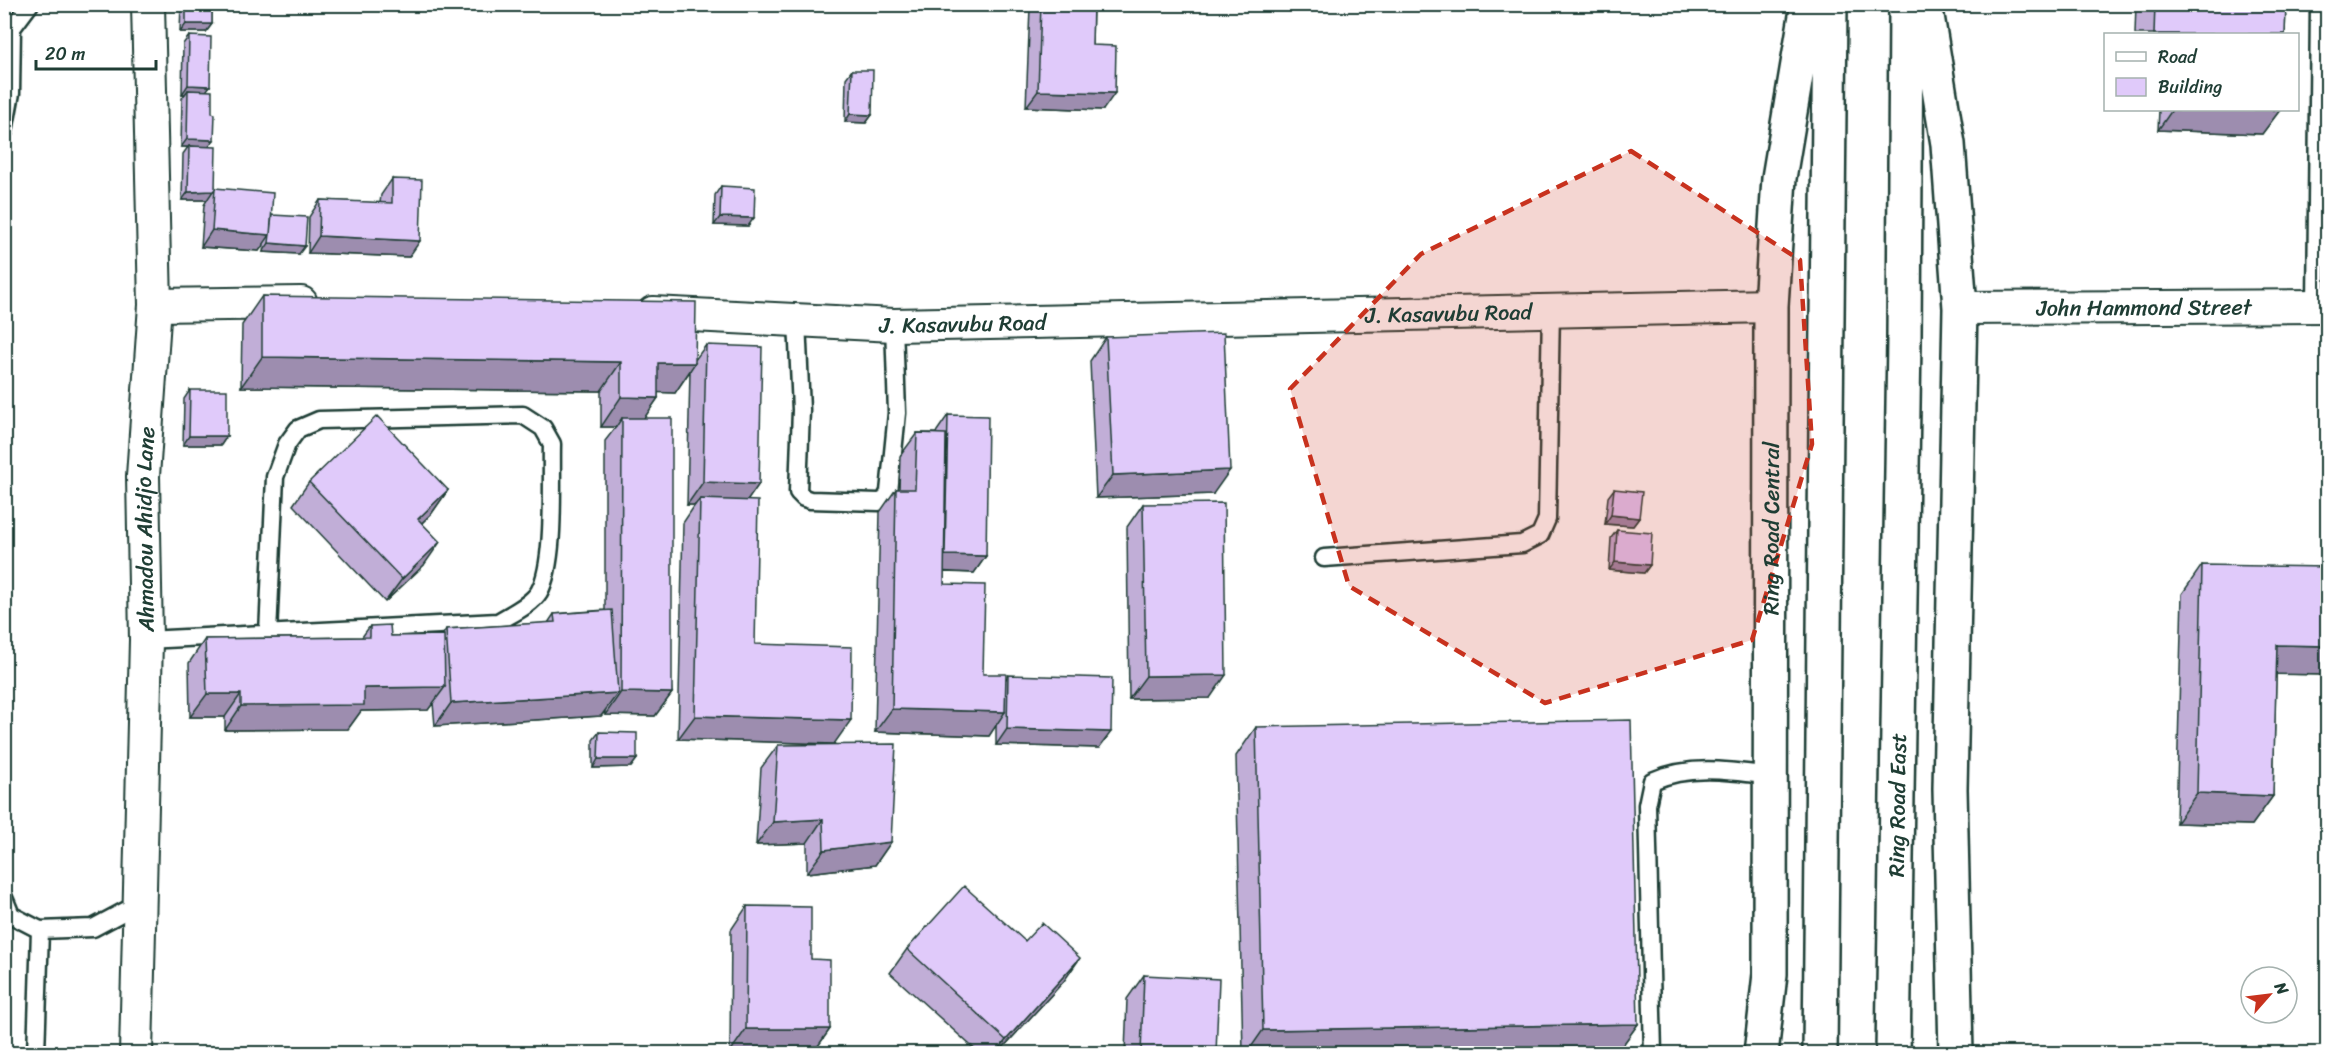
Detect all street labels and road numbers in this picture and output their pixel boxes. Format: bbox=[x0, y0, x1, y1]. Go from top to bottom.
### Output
street label: John Hammond Street bbox=[2035, 287, 2253, 328]
street label: J. Kasavubu Road bbox=[1364, 292, 1534, 335]
street label: J. Kasavubu Road bbox=[877, 303, 1048, 345]
street label: Ahmadou Ahidjo Lane bbox=[124, 425, 166, 633]
street label: Ring Road Central bbox=[1752, 441, 1791, 615]
street label: Ring Road East bbox=[1877, 732, 1918, 877]

